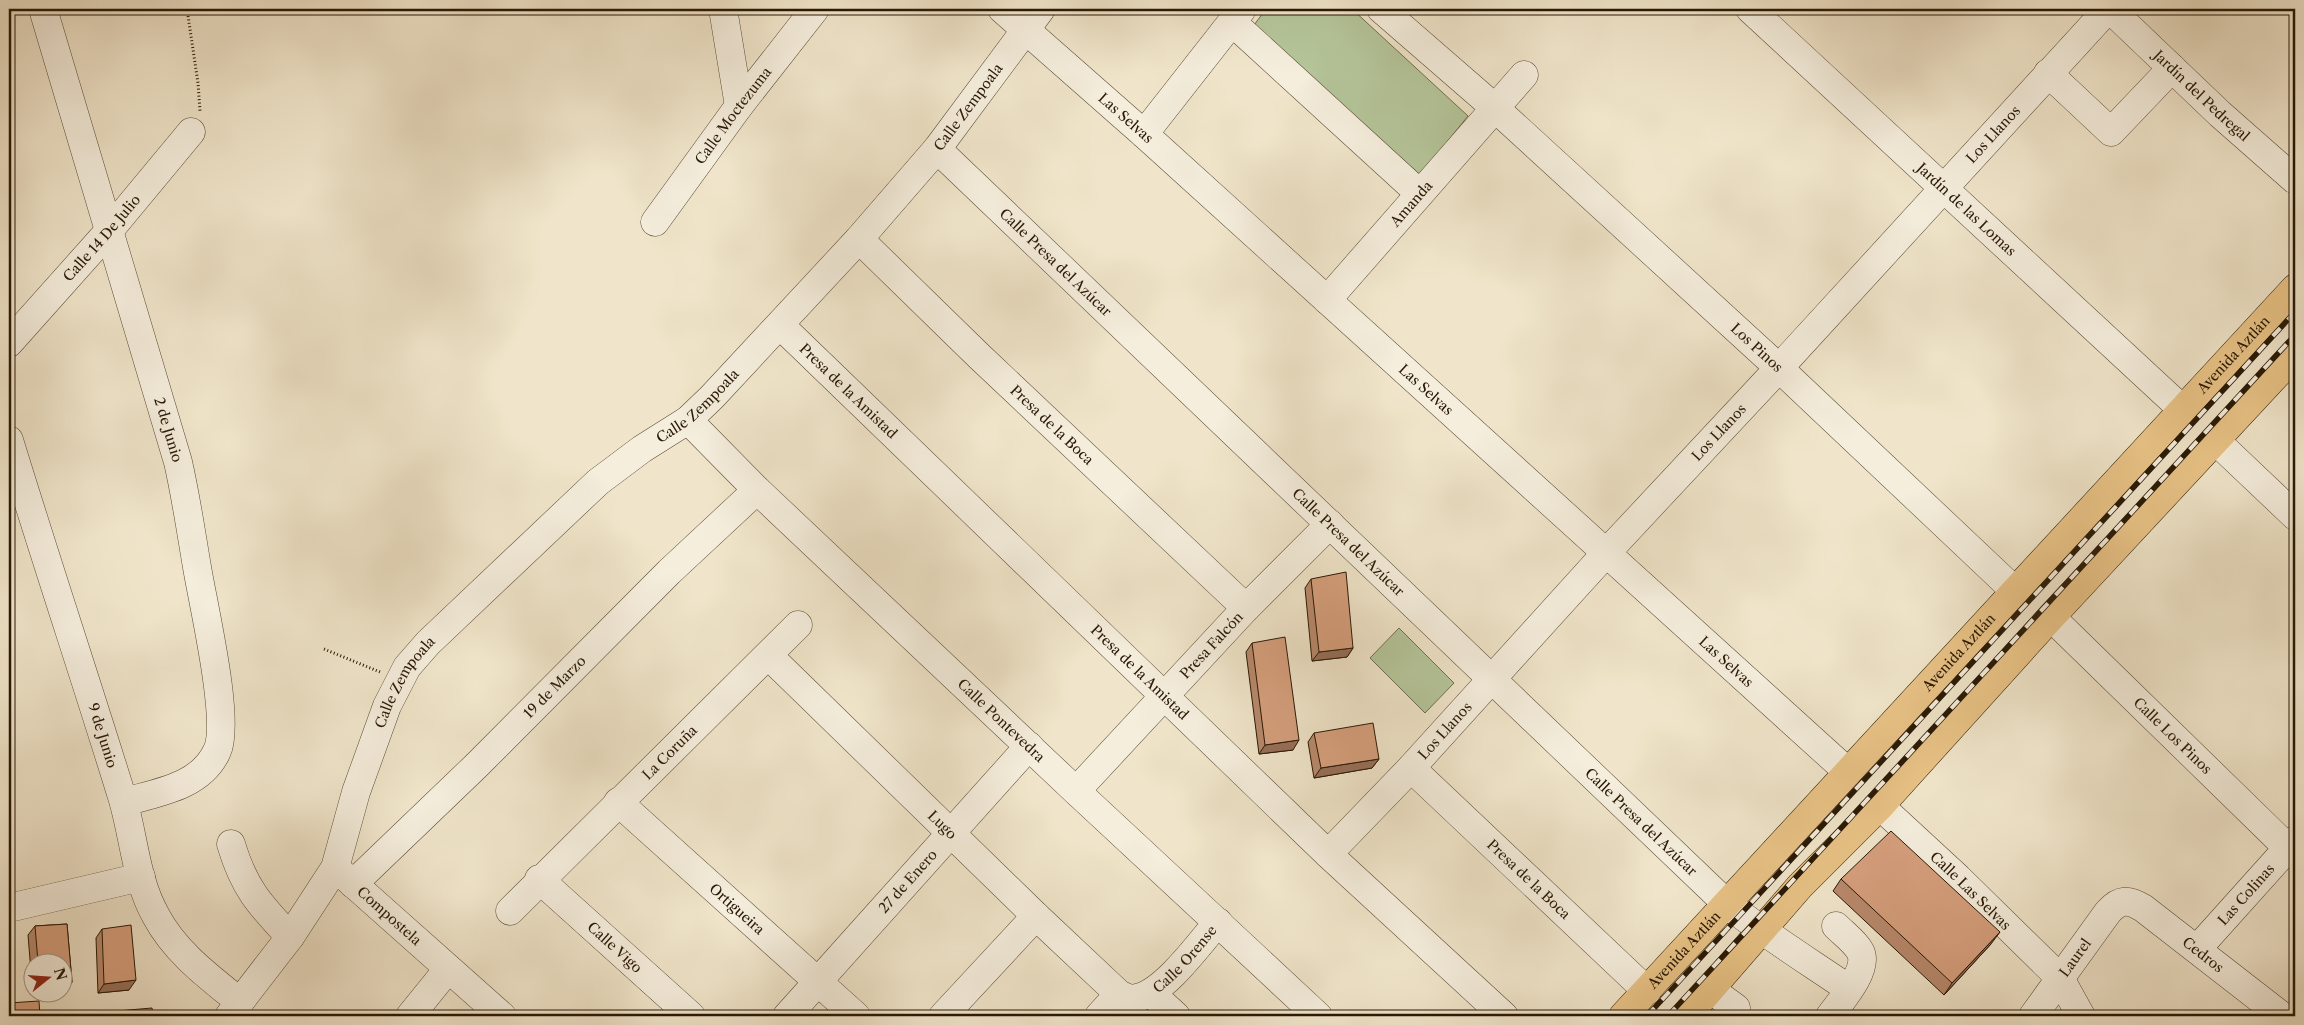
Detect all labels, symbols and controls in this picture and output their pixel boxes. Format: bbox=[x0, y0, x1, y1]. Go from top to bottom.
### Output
street label: Jardín del Pedregal bbox=[2148, 45, 2253, 145]
street label: Calle Zempoala bbox=[930, 59, 1007, 154]
street label: Calle Moctezuma bbox=[691, 63, 776, 168]
street label: Las Selvas bbox=[1095, 89, 1157, 147]
street label: Los Llanos bbox=[1962, 102, 2024, 167]
street label: Jardín de las Lomas bbox=[1912, 158, 2020, 260]
street label: Amanda bbox=[1386, 176, 1437, 231]
street label: Calle 14 De Julio bbox=[59, 191, 144, 285]
street label: Calle Presa del Azúcar bbox=[996, 205, 1115, 320]
street label: Avenida Aztlán bbox=[2192, 312, 2274, 398]
street label: Los Pinos bbox=[1727, 319, 1787, 376]
street label: Presa de la Amistad bbox=[796, 340, 901, 443]
street label: Las Selvas bbox=[1395, 360, 1457, 419]
street label: Calle Zempoala bbox=[653, 365, 743, 447]
street label: Presa de la Boca bbox=[1006, 381, 1098, 469]
street label: 2 de Junio bbox=[150, 395, 187, 464]
street label: Los Llanos bbox=[1688, 400, 1750, 465]
street label: Calle Presa del Azúcar bbox=[1289, 484, 1408, 600]
street label: Presa Falcón bbox=[1176, 608, 1247, 682]
street label: Avenida Aztlán bbox=[1918, 609, 1999, 696]
street label: Presa de la Amistad bbox=[1087, 621, 1193, 724]
street label: Calle Zempoala bbox=[371, 632, 439, 730]
street label: Las Selvas bbox=[1695, 632, 1757, 691]
street label: 19 de Marzo bbox=[520, 652, 590, 722]
street label: Calle Pontevedra bbox=[954, 675, 1049, 766]
street label: Calle Los Pinos bbox=[2130, 693, 2216, 778]
street label: Los Llanos bbox=[1414, 698, 1476, 763]
street label: 9 de Junio bbox=[84, 701, 121, 770]
street label: La Coruña bbox=[638, 721, 701, 784]
street label: Calle Presa del Azúcar bbox=[1581, 764, 1701, 880]
street label: Lugo bbox=[924, 807, 961, 843]
street label: Presa de la Boca bbox=[1483, 836, 1575, 923]
street label: 27 de Enero bbox=[875, 846, 941, 917]
street label: Calle Las Selvas bbox=[1926, 848, 2015, 934]
street label: Las Colinas bbox=[2214, 860, 2278, 929]
street label: Ortigueira bbox=[706, 880, 769, 939]
street label: Compostela bbox=[353, 883, 426, 950]
street label: Avenida Aztlán bbox=[1643, 907, 1725, 993]
street label: Calle Vigo bbox=[584, 918, 646, 977]
street label: Calle Orense bbox=[1149, 922, 1221, 997]
street label: Cedros bbox=[2179, 933, 2227, 976]
street label: Laurel bbox=[2055, 935, 2095, 980]
north arrow bbox=[22, 952, 72, 1002]
text: N bbox=[50, 966, 71, 983]

